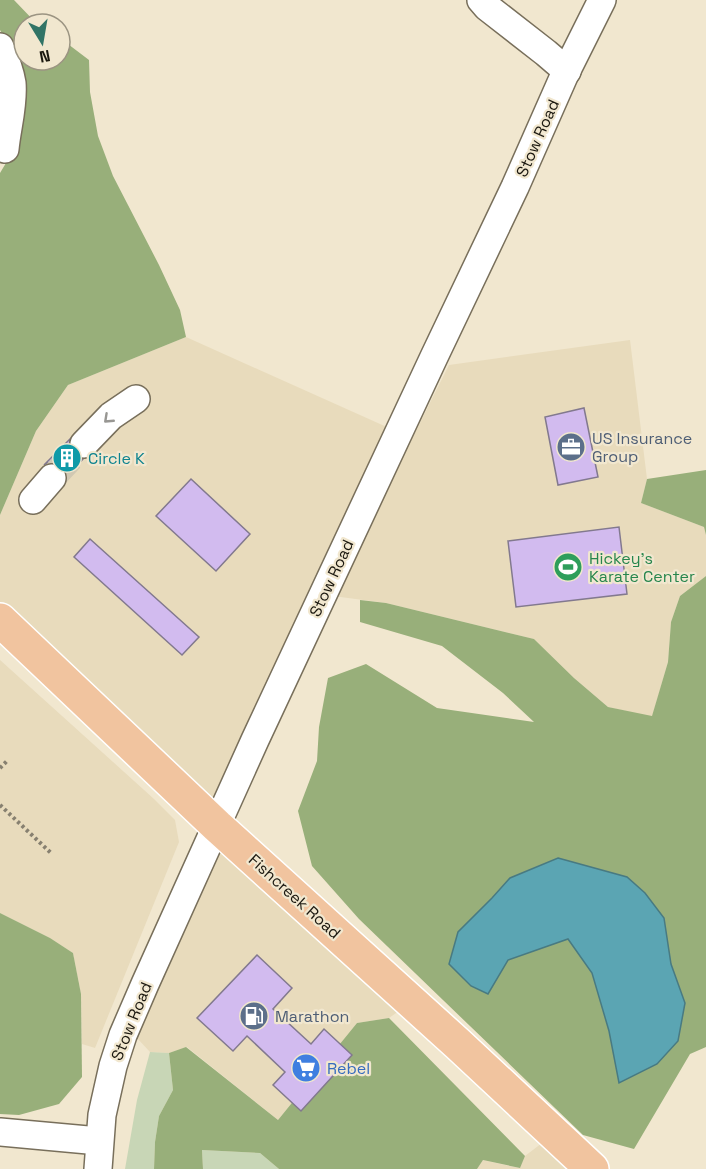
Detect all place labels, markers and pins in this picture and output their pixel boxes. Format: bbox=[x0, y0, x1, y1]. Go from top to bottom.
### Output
place label: US Insurance Group bbox=[592, 428, 692, 467]
office icon: US Insurance Group bbox=[555, 431, 587, 463]
building icon: Circle K bbox=[51, 442, 83, 474]
place label: Circle K bbox=[88, 448, 145, 469]
place label: Hickey's Karate Center bbox=[589, 548, 695, 587]
sports icon: Hickey's Karate Center bbox=[552, 551, 584, 583]
fuel station icon: Marathon bbox=[238, 1000, 270, 1032]
place label: Marathon bbox=[275, 1006, 349, 1027]
supermarket icon: Rebel bbox=[290, 1052, 322, 1084]
place label: Rebel bbox=[327, 1058, 370, 1079]

